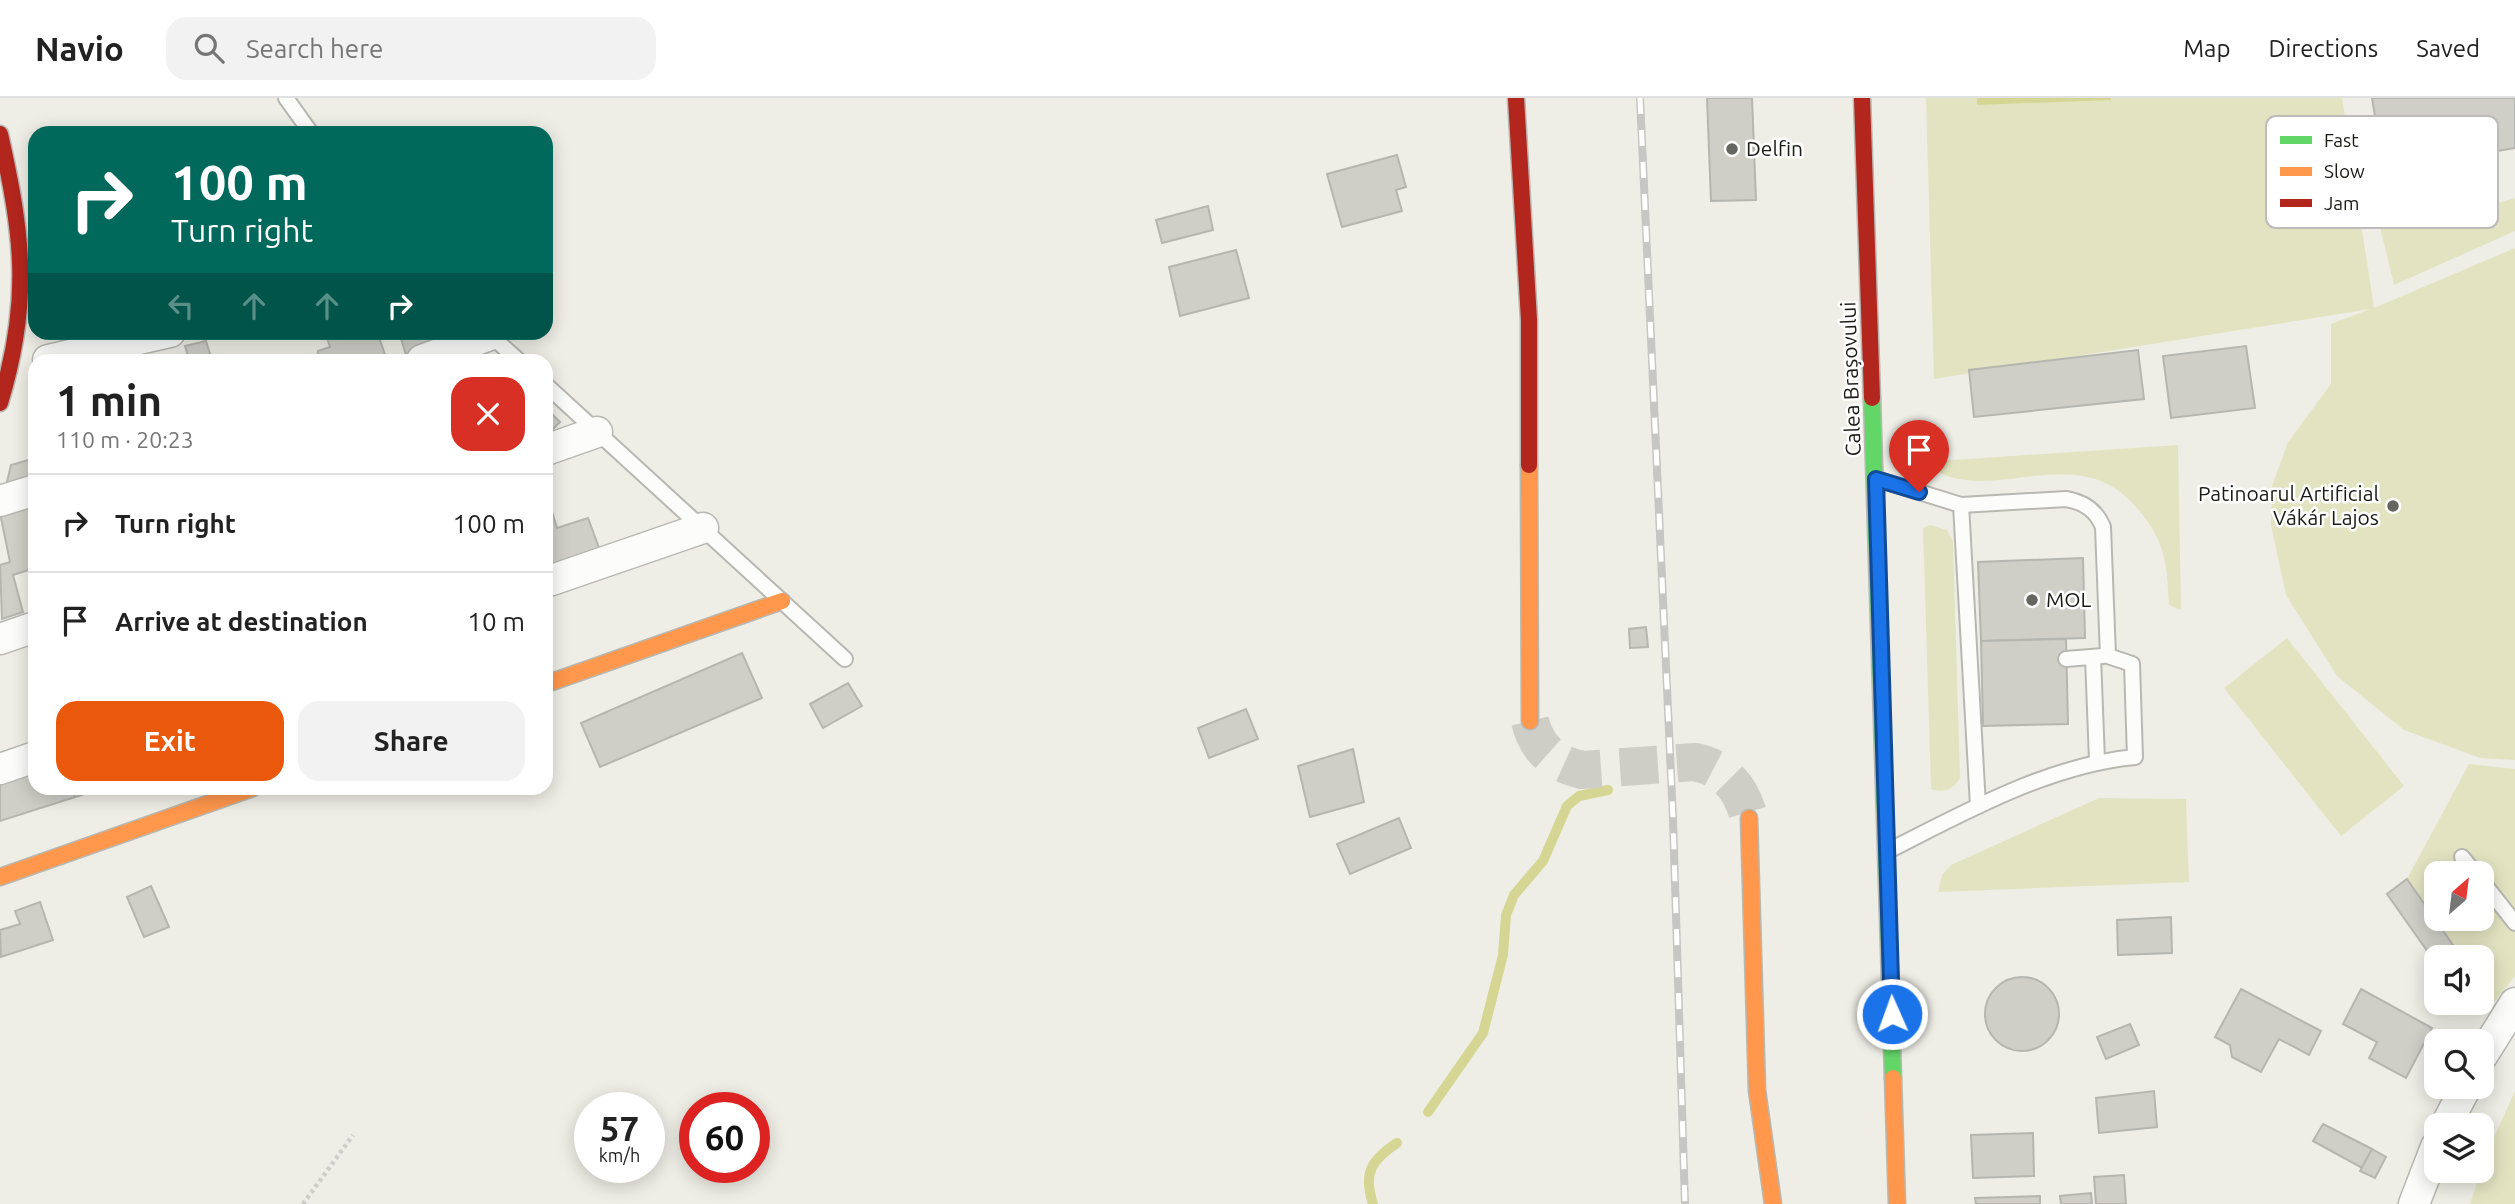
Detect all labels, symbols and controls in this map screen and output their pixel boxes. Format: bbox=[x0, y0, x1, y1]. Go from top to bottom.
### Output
search box bbox=[166, 17, 656, 80]
icon: search bbox=[190, 29, 228, 67]
text: Navio bbox=[35, 30, 124, 67]
text: Search here bbox=[246, 34, 383, 63]
text: Map bbox=[2183, 35, 2230, 62]
text: Directions bbox=[2268, 35, 2378, 62]
text: Saved bbox=[2416, 35, 2480, 62]
legend bbox=[2266, 116, 2498, 228]
text: Fast bbox=[2324, 129, 2359, 151]
place label: Delfin bbox=[1746, 136, 1803, 160]
marker: Delfin bbox=[1724, 141, 1740, 157]
icon: right bbox=[56, 154, 147, 245]
text: 100 m bbox=[171, 154, 308, 209]
text: Slow bbox=[2324, 160, 2365, 182]
text: Jam bbox=[2324, 192, 2360, 214]
text: Turn right bbox=[171, 212, 313, 248]
icon: left bbox=[162, 287, 200, 325]
icon: ahead bbox=[235, 287, 273, 325]
icon: ahead bbox=[308, 287, 346, 325]
icon: right bbox=[381, 287, 419, 325]
street label: Calea Brașovului bbox=[1835, 301, 1865, 457]
text: 1 min bbox=[56, 377, 162, 424]
button: close bbox=[451, 377, 525, 451]
pin bbox=[1889, 420, 1949, 492]
text: 110 m · 20:23 bbox=[56, 427, 194, 452]
icon: arrive bbox=[1900, 431, 1938, 469]
place label: Patinoarul Artificial Vákár Lajos bbox=[2198, 481, 2379, 529]
marker: Patinoarul Artificial Vákár Lajos bbox=[2385, 498, 2401, 514]
icon: right bbox=[56, 504, 94, 542]
text: Turn right bbox=[115, 509, 236, 538]
text: 100 m bbox=[453, 509, 525, 538]
place label: MOL bbox=[2046, 587, 2092, 611]
marker: MOL bbox=[2024, 592, 2040, 608]
icon: arrive bbox=[56, 602, 94, 640]
text: Arrive at destination bbox=[115, 607, 368, 636]
text: 10 m bbox=[467, 607, 525, 636]
button: Exit bbox=[56, 701, 284, 781]
button: Share bbox=[298, 701, 525, 781]
north arrow bbox=[2424, 861, 2494, 931]
map controls bbox=[2424, 861, 2494, 1183]
button: sound bbox=[2424, 945, 2494, 1015]
position arrow bbox=[1855, 977, 1929, 1051]
button: search bbox=[2424, 1029, 2494, 1099]
speed limit sign: 60 bbox=[679, 1092, 770, 1183]
text: 57 bbox=[600, 1108, 639, 1148]
button: layers bbox=[2424, 1113, 2494, 1183]
text: km/h bbox=[599, 1145, 640, 1165]

